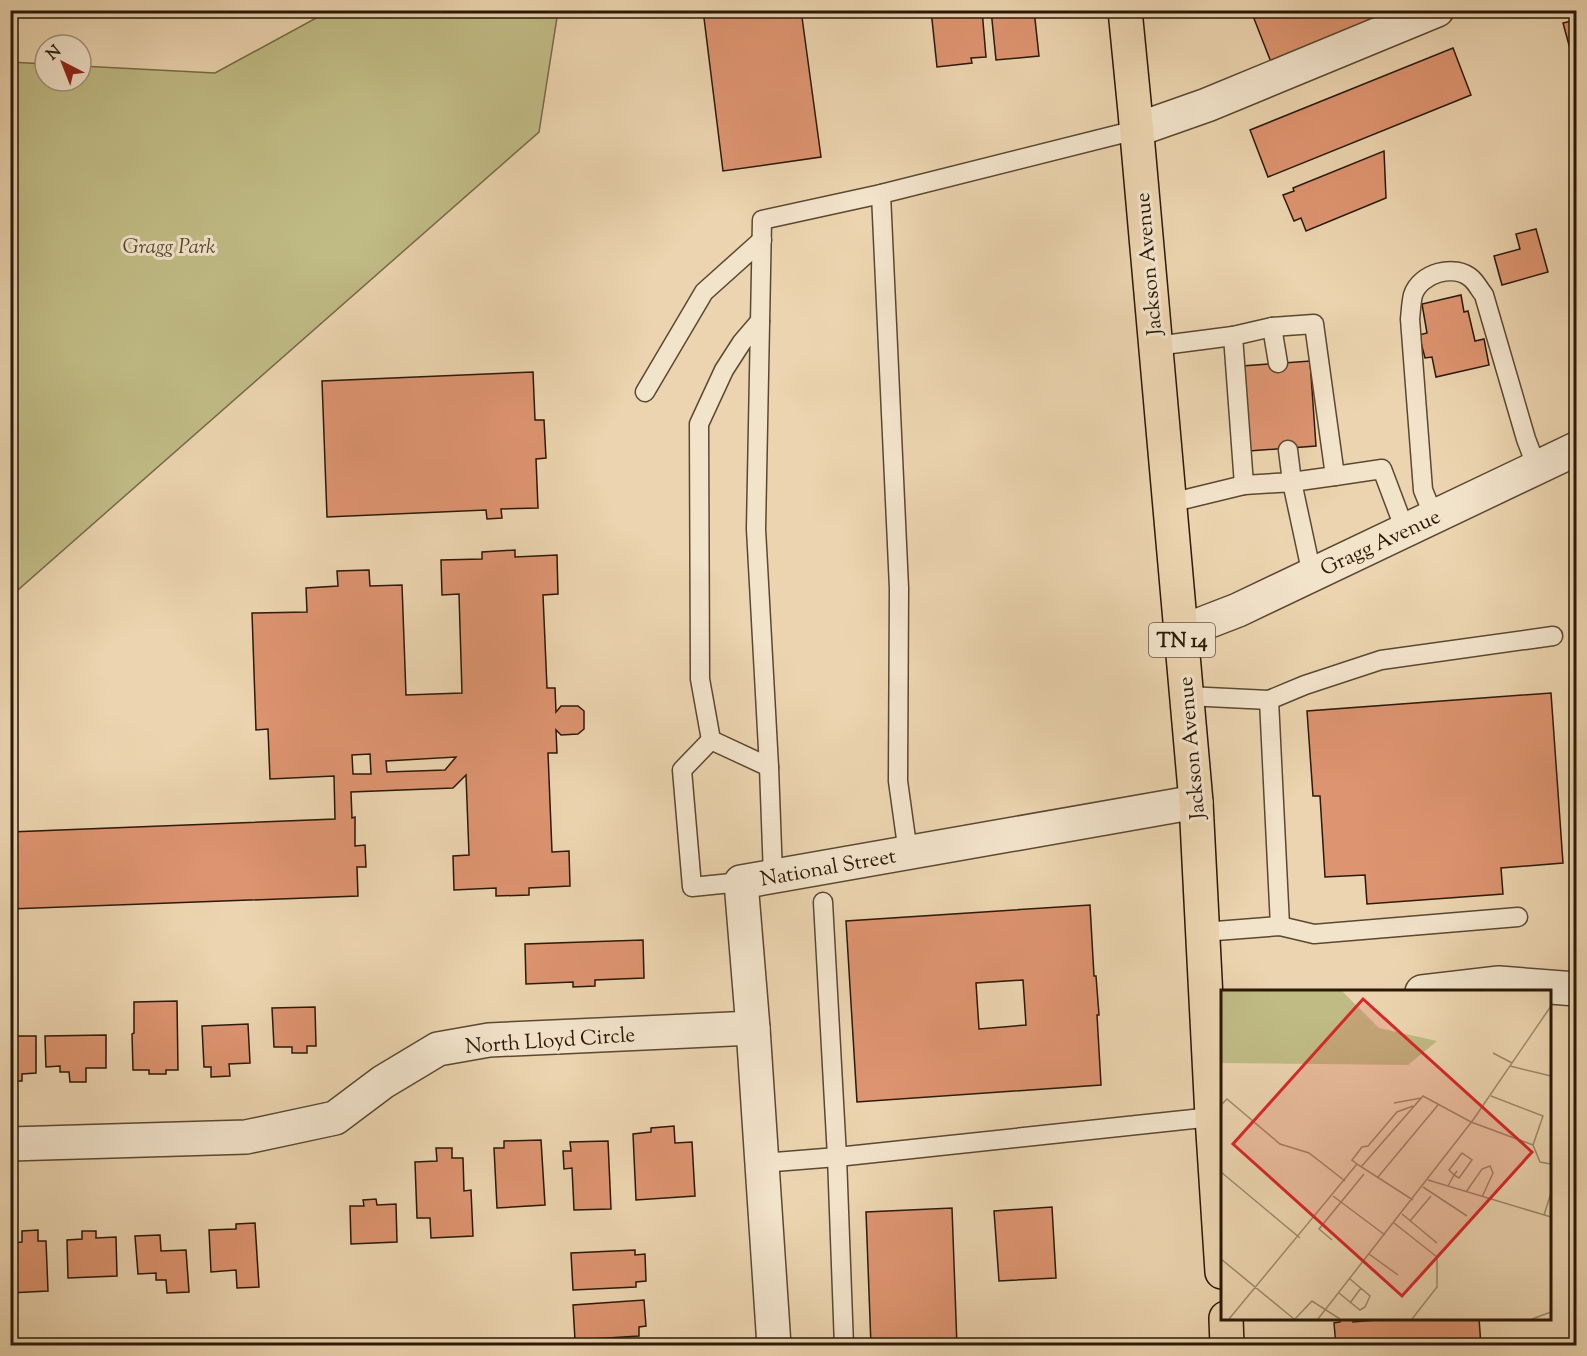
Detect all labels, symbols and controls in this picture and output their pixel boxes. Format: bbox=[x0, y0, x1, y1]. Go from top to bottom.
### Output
north arrow bbox=[33, 33, 93, 93]
text: N bbox=[42, 41, 67, 67]
street label: Jackson Avenue bbox=[1129, 191, 1171, 337]
park label: Gragg Park bbox=[123, 233, 216, 263]
street label: Gragg Avenue bbox=[1316, 503, 1446, 585]
road number: TN 14 bbox=[1149, 623, 1215, 657]
street label: Jackson Avenue bbox=[1172, 675, 1214, 821]
street label: National Street bbox=[758, 842, 899, 896]
inset map bbox=[1221, 990, 1551, 1320]
street label: North Lloyd Circle bbox=[464, 1021, 636, 1063]

